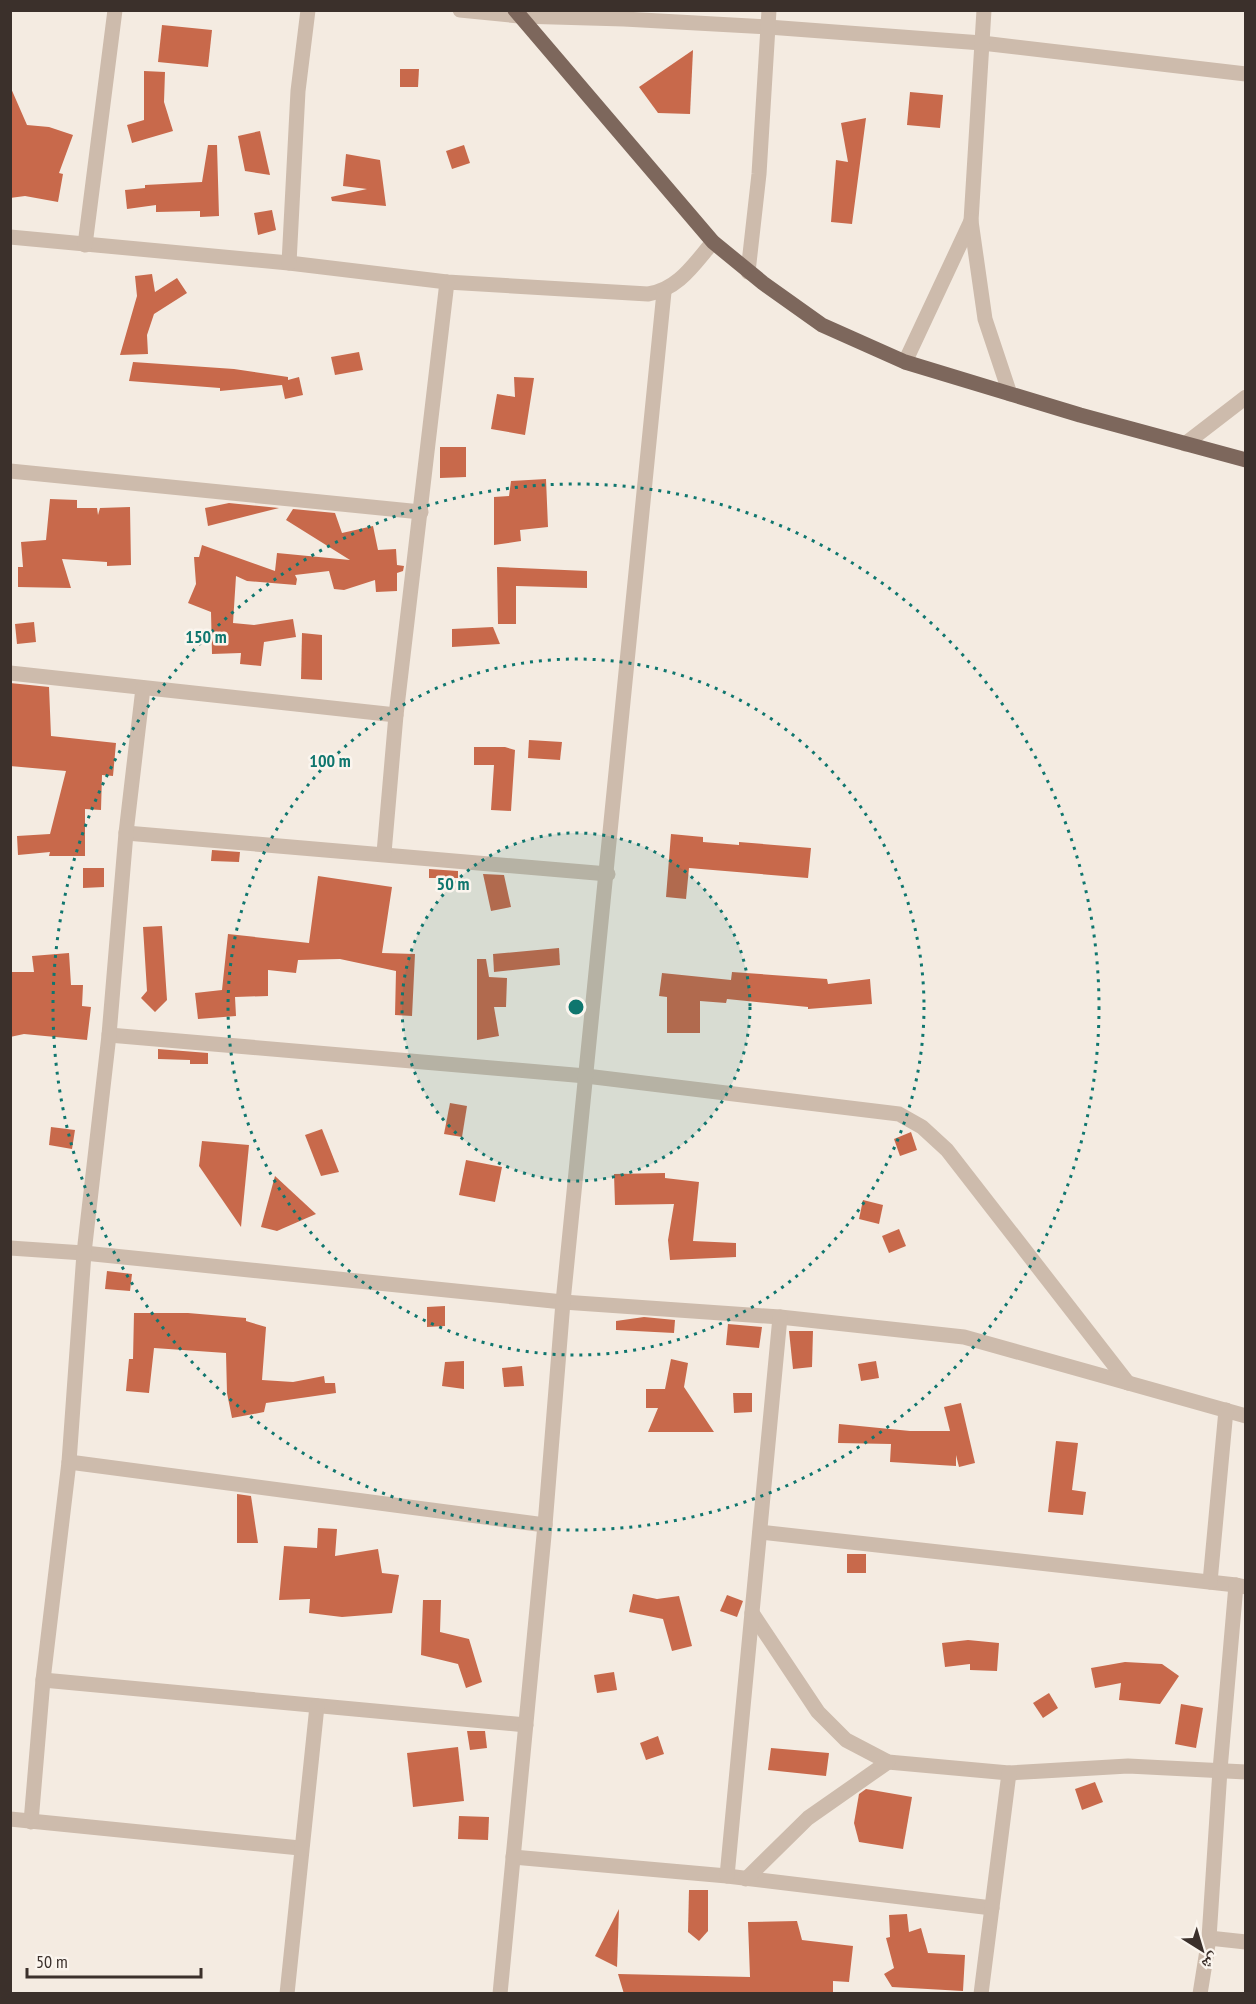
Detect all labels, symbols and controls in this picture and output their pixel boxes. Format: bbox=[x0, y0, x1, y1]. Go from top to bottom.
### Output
text: 150 m bbox=[185, 625, 227, 648]
text: 100 m bbox=[309, 749, 351, 772]
text: 50 m bbox=[437, 872, 469, 895]
centre of rings bbox=[566, 997, 586, 1017]
north arrow bbox=[1172, 1920, 1232, 1980]
scale bar bbox=[27, 1941, 201, 1979]
text: ش bbox=[1198, 1949, 1224, 1975]
text: 50 m bbox=[36, 1950, 68, 1973]

